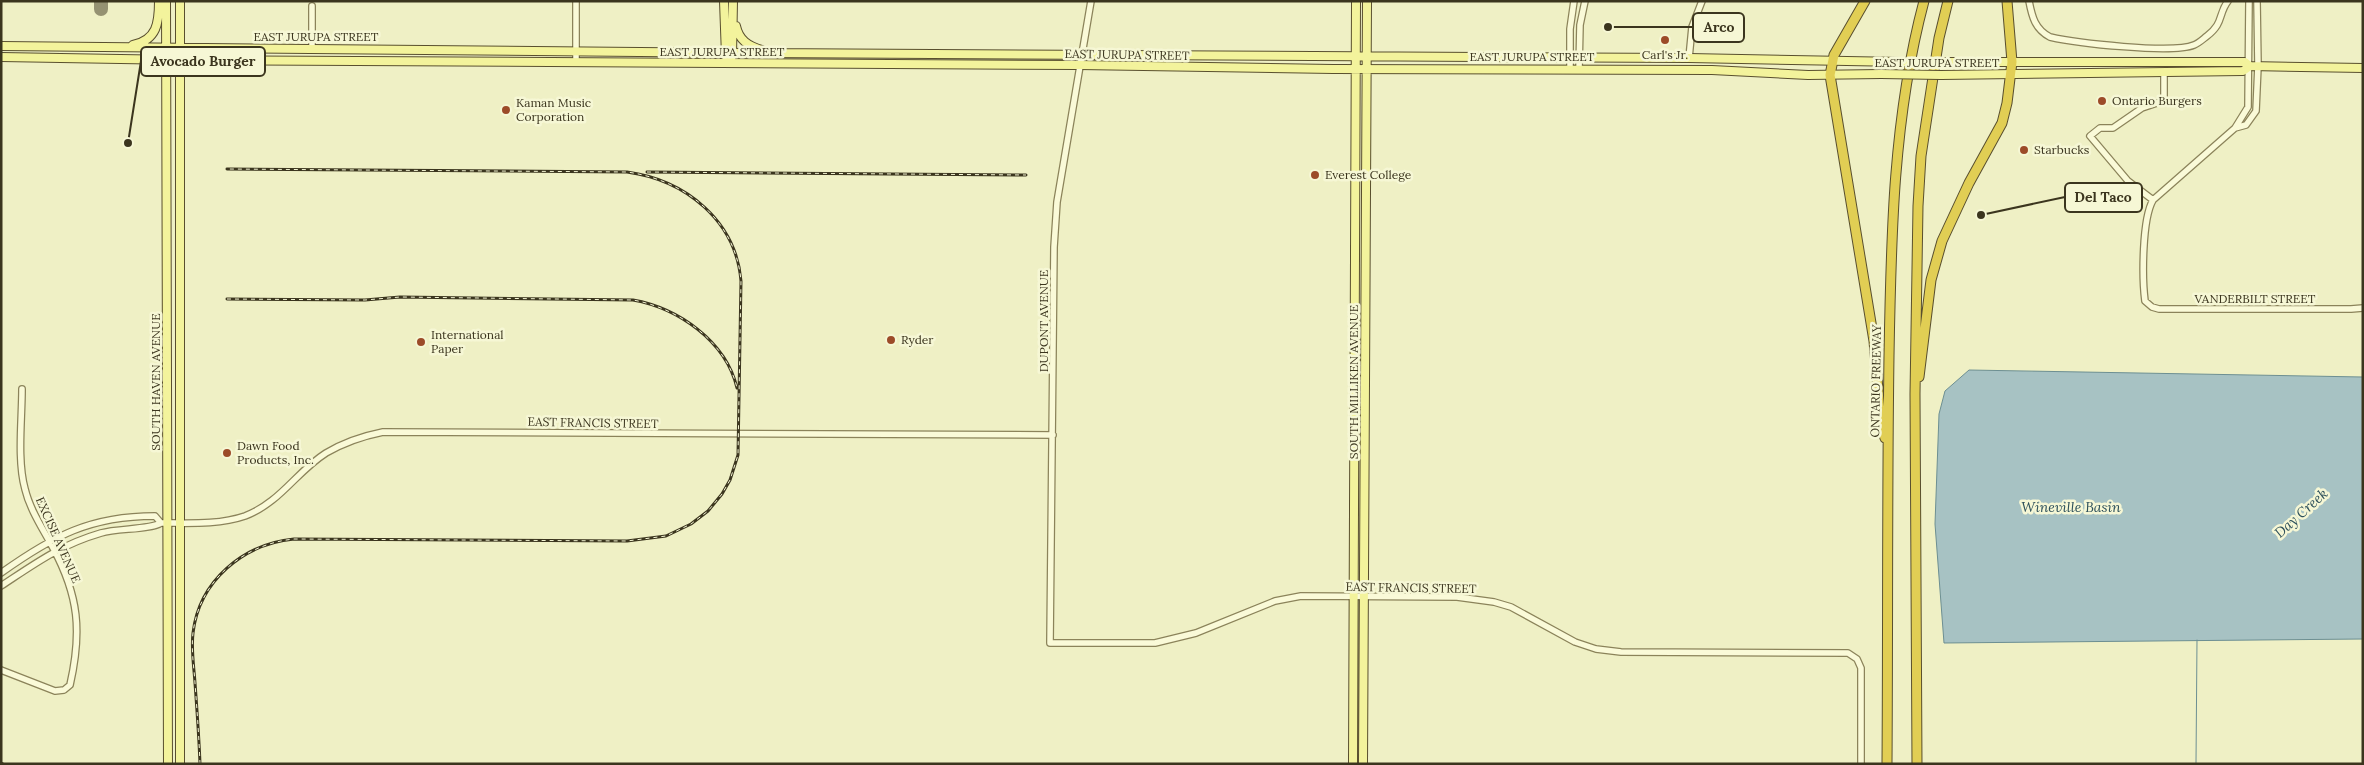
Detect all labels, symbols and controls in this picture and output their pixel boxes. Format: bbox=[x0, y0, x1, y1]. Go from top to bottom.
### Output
callout: Arco bbox=[1693, 13, 1744, 42]
text: Arco bbox=[1703, 18, 1735, 36]
street label: EAST JURUPA STREET bbox=[254, 29, 379, 44]
marker: Carl's Jr. bbox=[1659, 34, 1671, 46]
street label: EAST JURUPA STREET bbox=[660, 44, 785, 59]
street label: EAST JURUPA STREET bbox=[1065, 46, 1190, 63]
callout: Avocado Burger bbox=[141, 47, 265, 76]
place label: Carl's Jr. bbox=[1642, 47, 1688, 62]
street label: EAST JURUPA STREET bbox=[1470, 49, 1595, 64]
text: Avocado Burger bbox=[151, 52, 256, 70]
street label: EAST JURUPA STREET bbox=[1875, 55, 2000, 70]
place label: Ontario Burgers bbox=[2112, 93, 2202, 108]
place label: Kaman Music Corporation bbox=[516, 95, 591, 124]
marker: Ontario Burgers bbox=[2096, 95, 2108, 107]
marker: Kaman Music Corporation bbox=[500, 104, 512, 116]
place label: Starbucks bbox=[2034, 142, 2090, 157]
marker: Starbucks bbox=[2018, 144, 2030, 156]
place label: Everest College bbox=[1325, 167, 1412, 182]
marker: Everest College bbox=[1309, 169, 1321, 181]
callout: Del Taco bbox=[2065, 183, 2142, 212]
text: Del Taco bbox=[2074, 188, 2132, 206]
street label: DUPONT AVENUE bbox=[1036, 270, 1051, 372]
street label: VANDERBILT STREET bbox=[2194, 291, 2316, 306]
street label: SOUTH MILLIKEN AVENUE bbox=[1346, 305, 1361, 459]
street label: SOUTH HAVEN AVENUE bbox=[148, 313, 163, 451]
street label: ONTARIO FREEWAY bbox=[1867, 324, 1884, 437]
place label: International Paper bbox=[431, 327, 504, 356]
place label: Ryder bbox=[901, 332, 934, 347]
marker: Ryder bbox=[885, 334, 897, 346]
marker: International Paper bbox=[415, 336, 427, 348]
street label: EAST FRANCIS STREET bbox=[527, 414, 659, 431]
place label: Dawn Food Products, Inc. bbox=[237, 438, 314, 467]
marker: Dawn Food Products, Inc. bbox=[221, 447, 233, 459]
water label: Day Creek bbox=[2271, 484, 2331, 542]
street label: EXCISE AVENUE bbox=[33, 494, 84, 585]
water label: Wineville Basin bbox=[2021, 498, 2121, 516]
street label: EAST FRANCIS STREET bbox=[1345, 579, 1477, 596]

